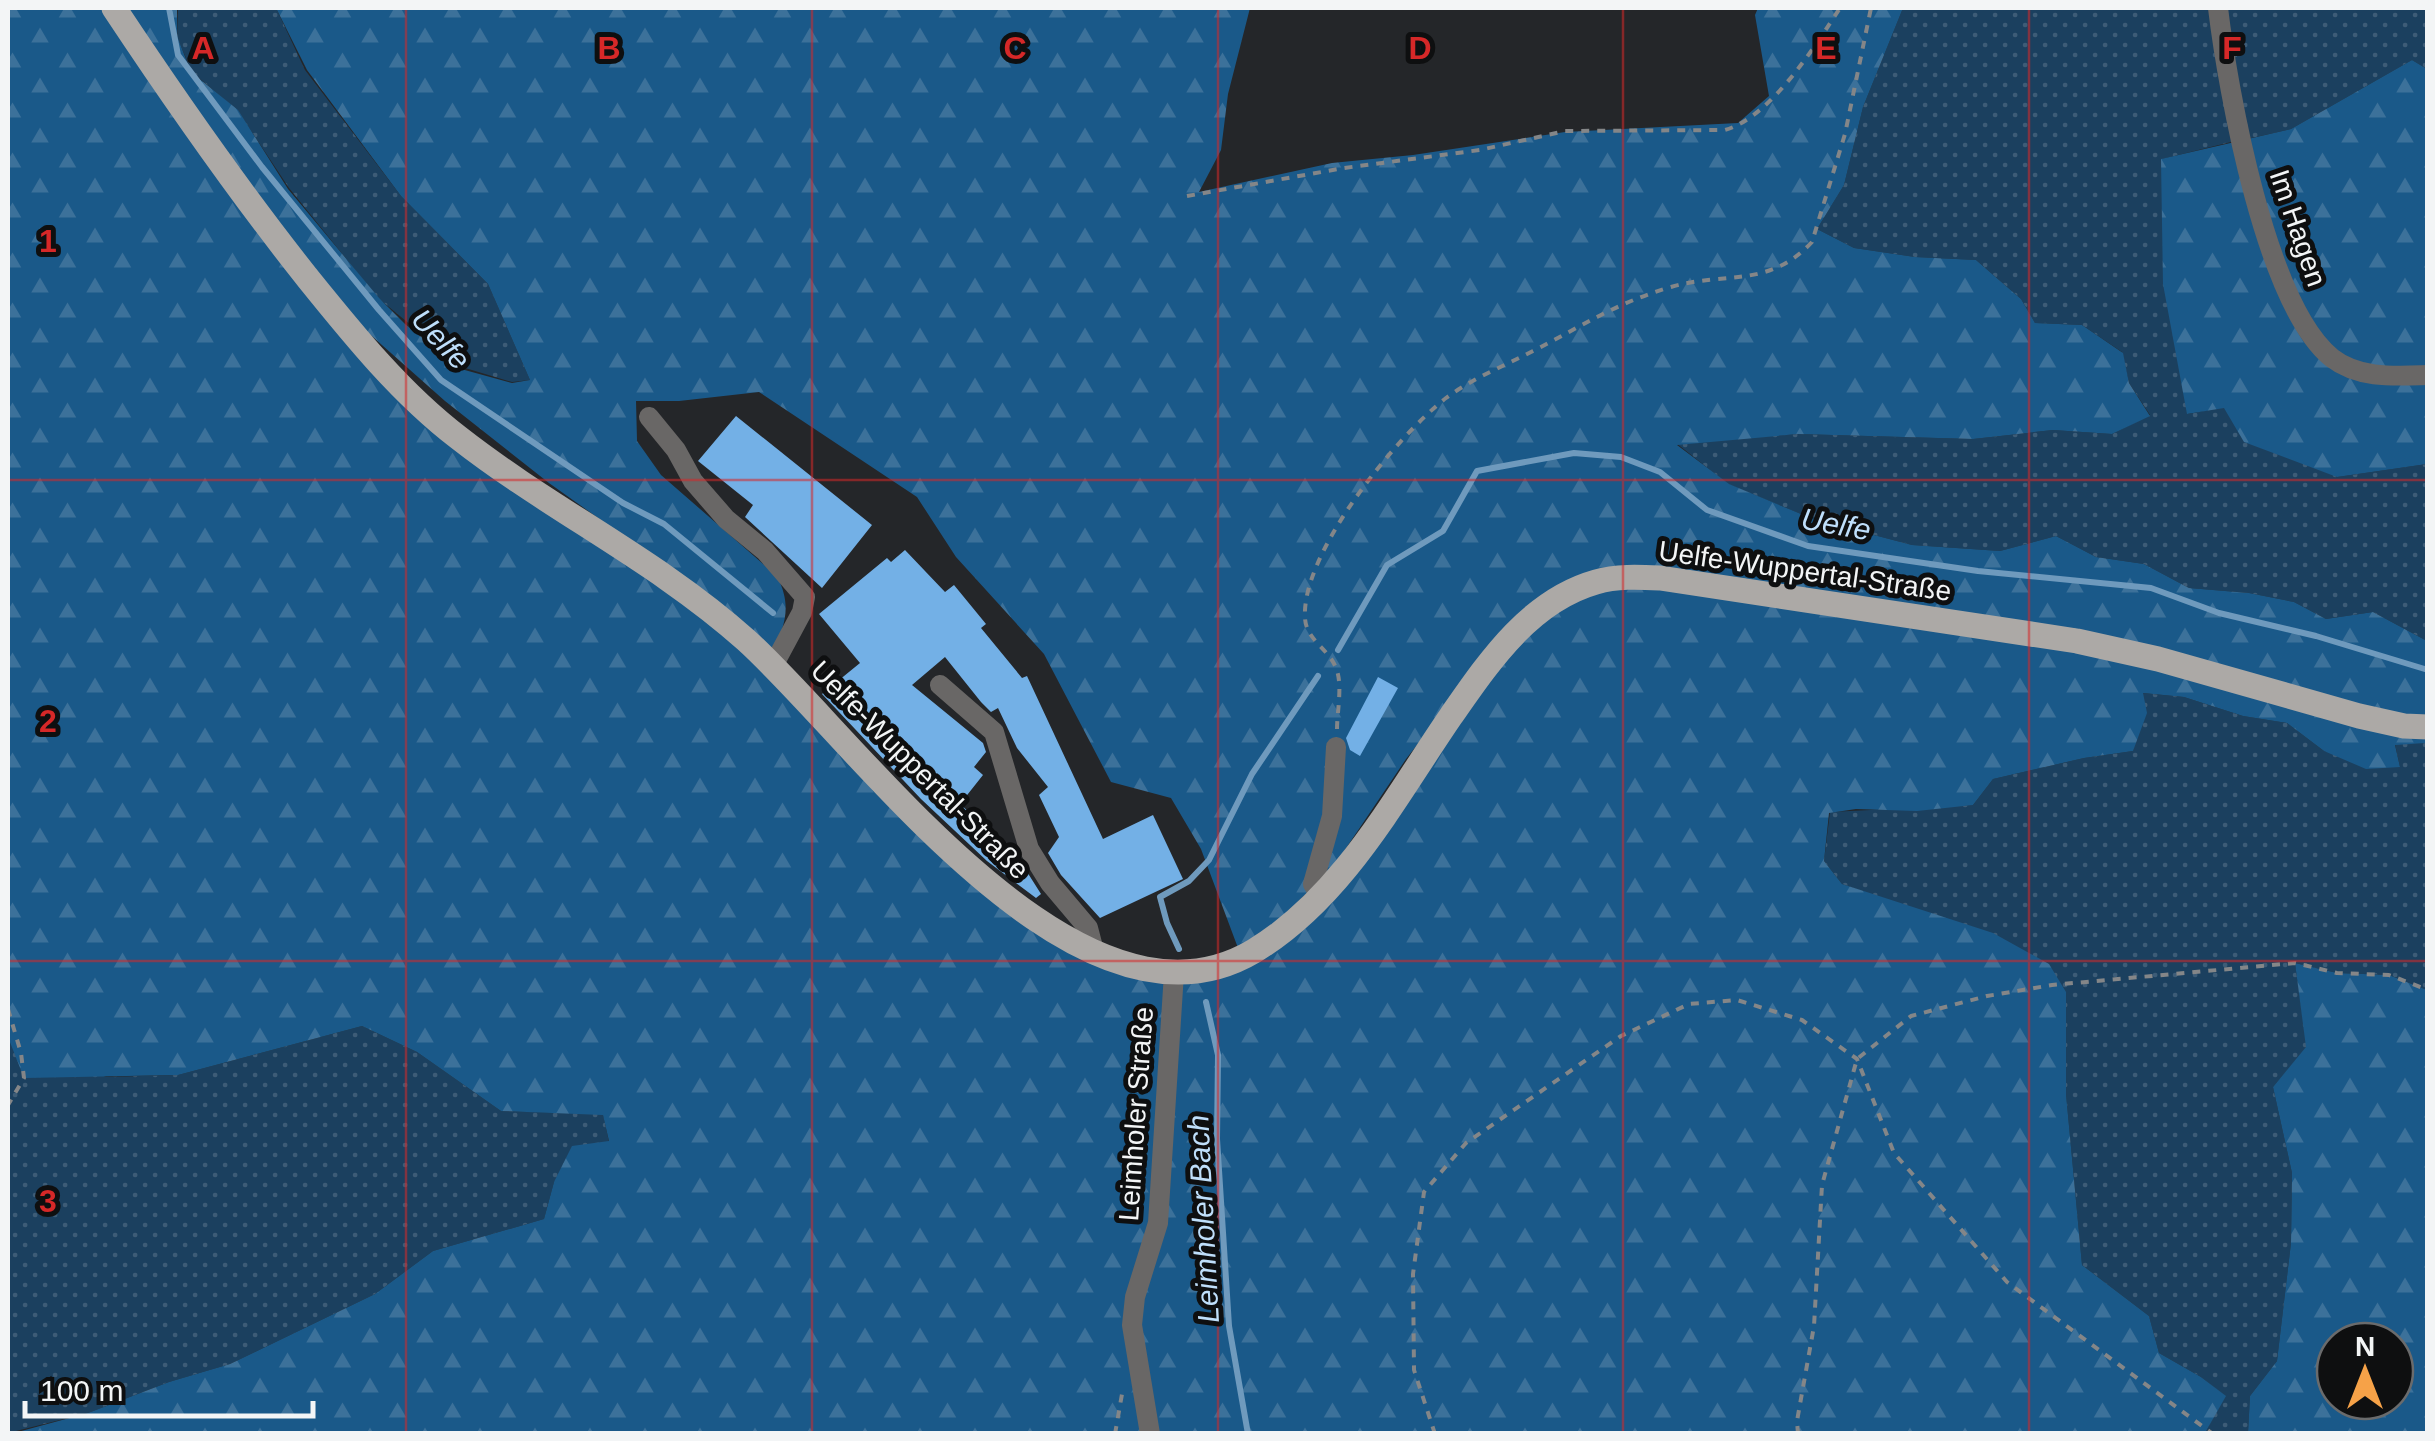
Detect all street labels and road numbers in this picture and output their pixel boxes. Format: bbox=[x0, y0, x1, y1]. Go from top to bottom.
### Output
street label: Im Hagen bbox=[2264, 166, 2332, 290]
street label: Uelfe-Wuppertal-Straße bbox=[1657, 535, 1953, 607]
street label: Uelfe-Wuppertal-Straße bbox=[805, 655, 1035, 885]
street label: Leimholer Straße bbox=[1113, 1006, 1159, 1222]

